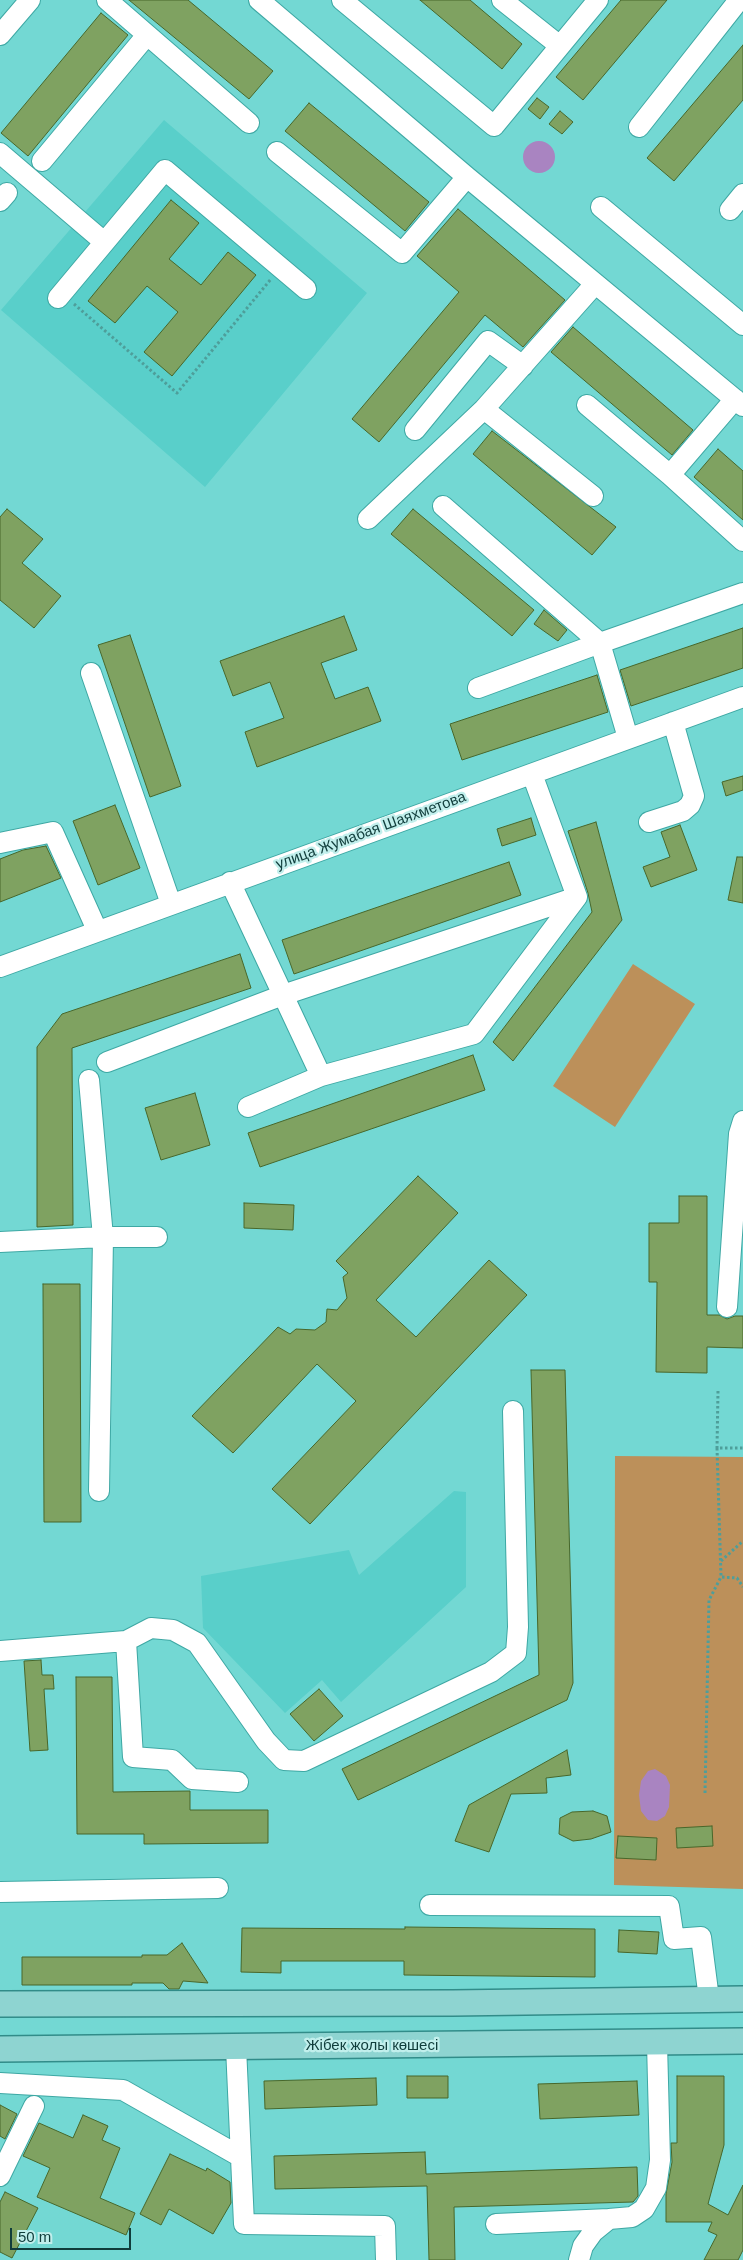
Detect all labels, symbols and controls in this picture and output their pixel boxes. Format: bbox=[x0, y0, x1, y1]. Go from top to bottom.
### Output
street label: улица Жумабая Шаяхметова bbox=[273, 788, 469, 874]
street label: Жібек жолы көшесі bbox=[306, 2037, 438, 2055]
scale bar bbox=[12, 2218, 134, 2250]
text: 50 m bbox=[18, 2228, 51, 2245]

